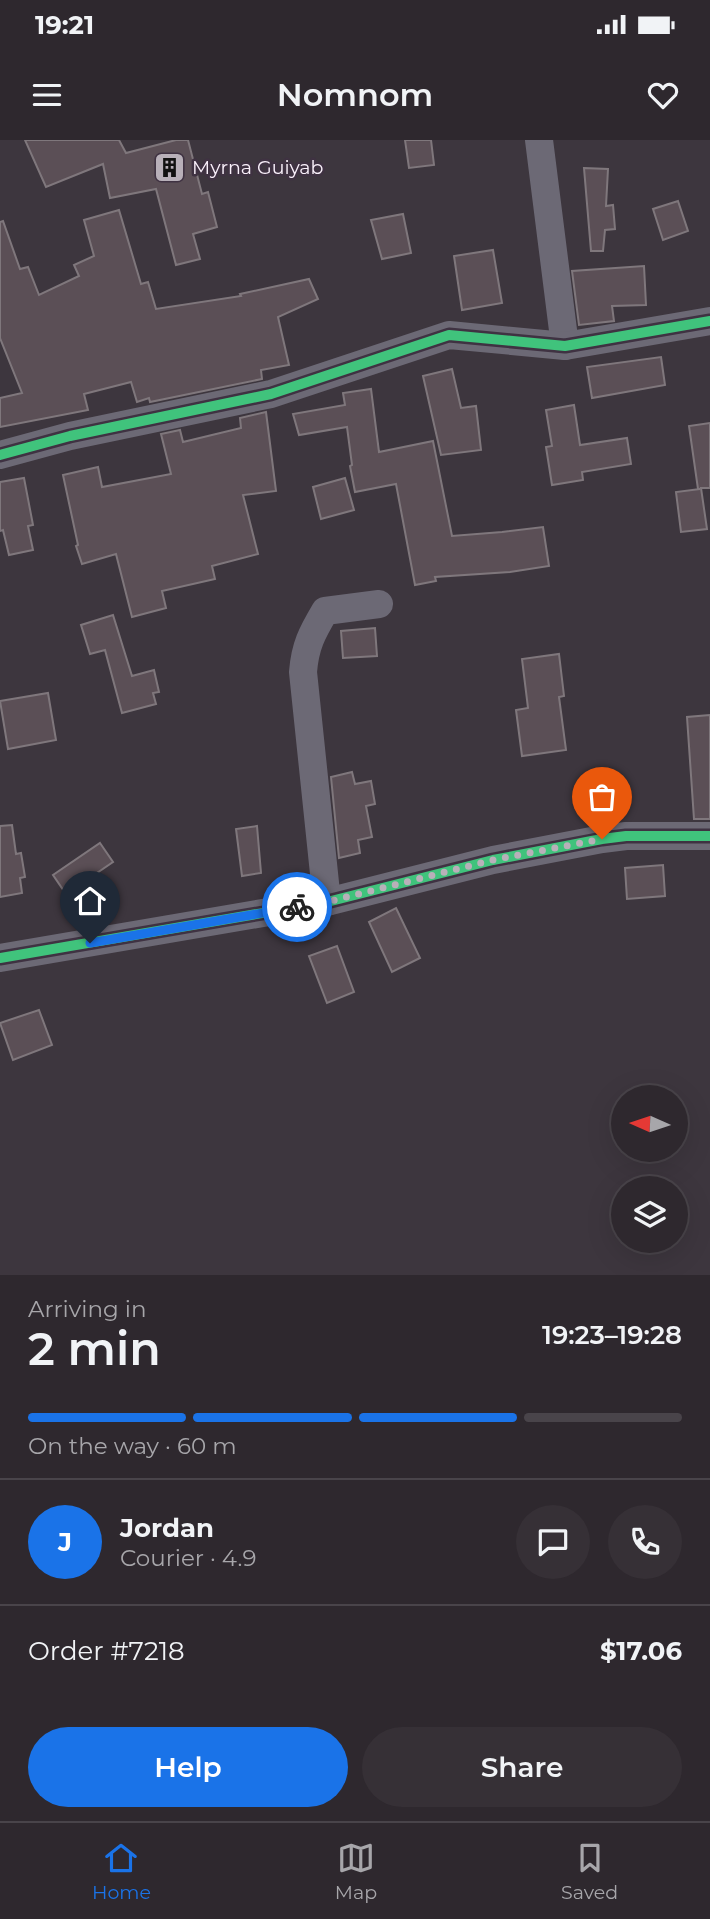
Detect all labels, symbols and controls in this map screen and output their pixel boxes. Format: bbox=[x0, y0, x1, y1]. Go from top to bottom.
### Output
text: 19:21 bbox=[35, 9, 94, 41]
text: Nomnom bbox=[277, 75, 433, 114]
icon: menu bbox=[28, 76, 66, 114]
icon: heart bbox=[644, 76, 682, 114]
building icon: Myrna Guiyab bbox=[152, 150, 186, 184]
place label: Myrna Guiyab bbox=[192, 156, 324, 179]
pin bbox=[572, 767, 632, 839]
icon: bag bbox=[583, 778, 621, 816]
pin bbox=[60, 871, 120, 943]
courier bbox=[262, 872, 332, 942]
icon: home bbox=[71, 882, 109, 920]
icon: bike bbox=[278, 888, 316, 926]
north arrow bbox=[611, 1085, 688, 1162]
map controls bbox=[611, 1085, 688, 1253]
button: layers bbox=[611, 1176, 688, 1253]
text: Arriving in bbox=[28, 1295, 147, 1323]
text: 19:23–19:28 bbox=[542, 1319, 682, 1351]
text: 2 min bbox=[28, 1320, 161, 1377]
text: On the way · 60 m bbox=[28, 1432, 237, 1460]
button: chat bbox=[516, 1505, 590, 1579]
button: phone bbox=[608, 1505, 682, 1579]
text: Jordan bbox=[120, 1512, 214, 1544]
text: J bbox=[58, 1526, 72, 1558]
text: Courier · 4.9 bbox=[120, 1544, 256, 1572]
text: Order #7218 bbox=[28, 1635, 185, 1667]
text: $17.06 bbox=[600, 1635, 682, 1667]
button: Help bbox=[28, 1727, 348, 1807]
button: Share bbox=[362, 1727, 682, 1807]
tab: Home bbox=[92, 1839, 151, 1904]
tab: Map bbox=[335, 1839, 377, 1904]
tab: Saved bbox=[561, 1839, 618, 1904]

